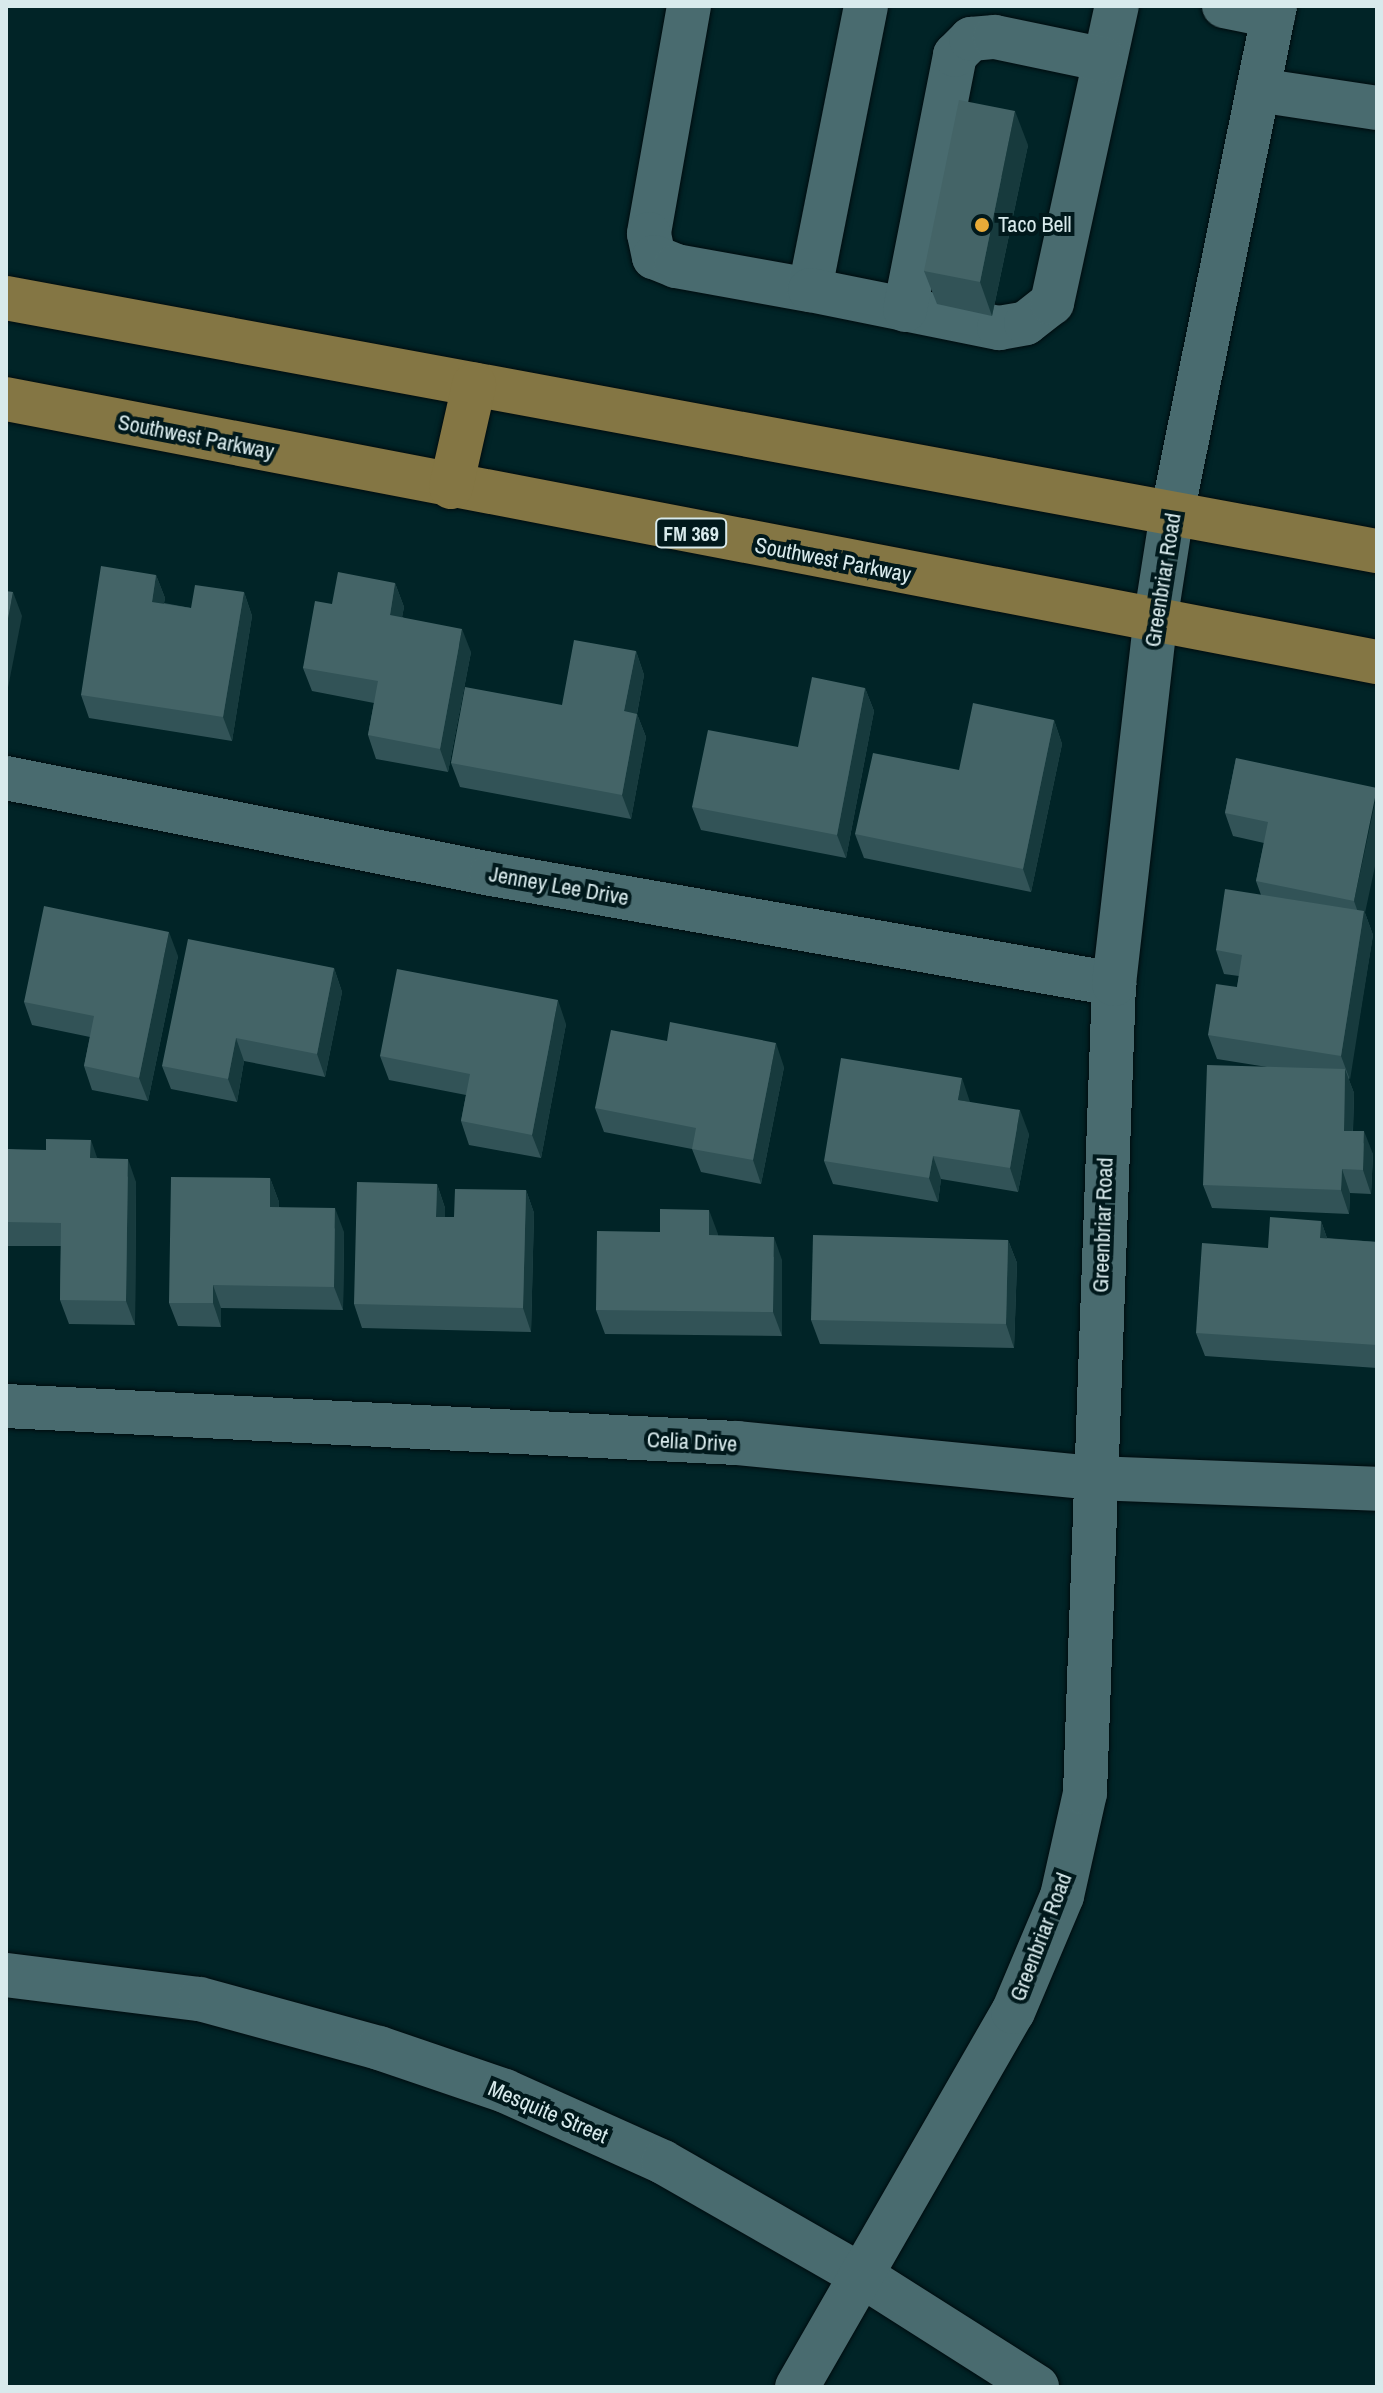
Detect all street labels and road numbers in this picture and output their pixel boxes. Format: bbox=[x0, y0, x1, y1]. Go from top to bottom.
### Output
street label: Southwest Parkway bbox=[116, 409, 276, 465]
street label: Greenbriar Road bbox=[1139, 511, 1187, 649]
road number: FM 369 bbox=[655, 517, 727, 549]
street label: Southwest Parkway bbox=[753, 532, 913, 588]
street label: Jenney Lee Drive bbox=[487, 861, 631, 911]
street label: Greenbriar Road bbox=[1087, 1157, 1119, 1293]
street label: Celia Drive bbox=[646, 1426, 738, 1458]
street label: Greenbriar Road bbox=[1004, 1869, 1078, 2005]
street label: Mesquite Street bbox=[484, 2075, 612, 2149]

